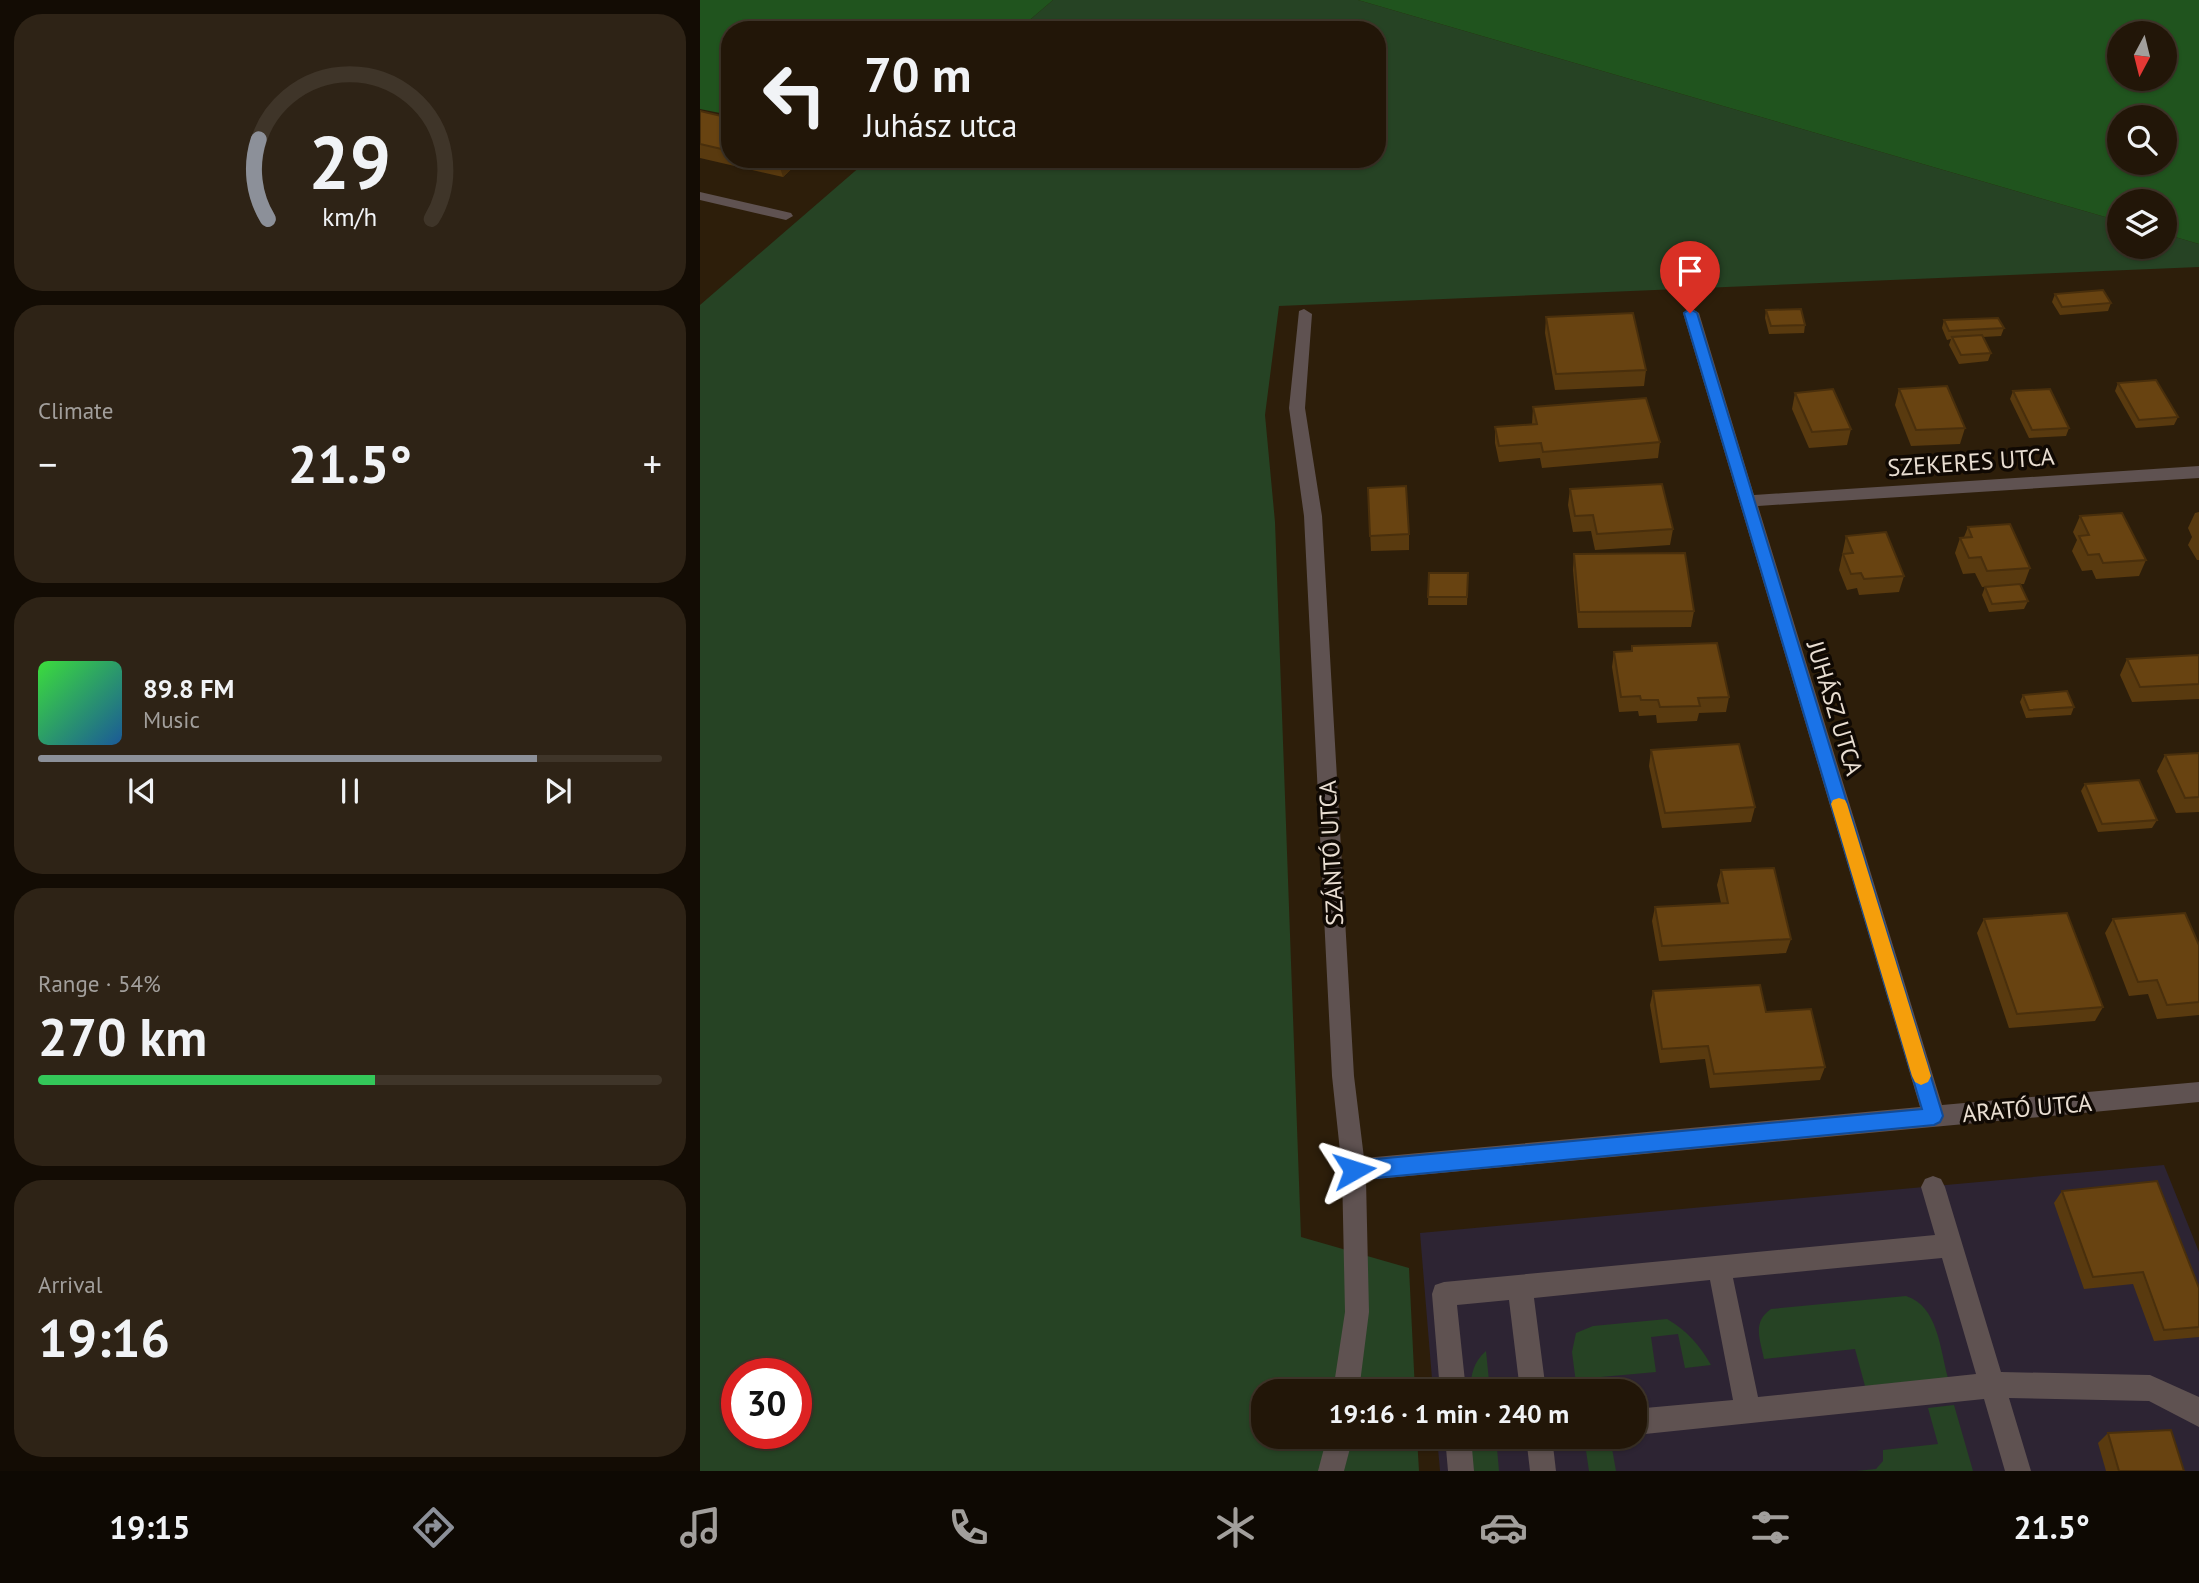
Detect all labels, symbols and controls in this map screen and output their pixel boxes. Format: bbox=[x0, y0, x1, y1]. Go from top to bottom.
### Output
north arrow bbox=[2107, 21, 2177, 91]
map controls bbox=[2107, 21, 2177, 259]
text: 70 m bbox=[864, 42, 971, 106]
icon: left bbox=[749, 49, 840, 140]
text: Juhász utca bbox=[864, 104, 1017, 146]
button: search bbox=[2107, 105, 2177, 175]
text: 29 bbox=[309, 115, 391, 209]
button: layers bbox=[2107, 189, 2177, 259]
text: km/h bbox=[323, 201, 377, 233]
pin bbox=[1660, 241, 1720, 313]
icon: arrive bbox=[1671, 252, 1709, 290]
text: Climate bbox=[38, 396, 113, 425]
text: 21.5° bbox=[288, 430, 412, 497]
text: − bbox=[38, 439, 57, 488]
text: + bbox=[643, 439, 662, 488]
street label: SZEKERES UTCA bbox=[1886, 441, 2056, 483]
street label: JUHÁSZ UTCA bbox=[1800, 636, 1870, 779]
text: 89.8 FM bbox=[143, 672, 234, 705]
text: Music bbox=[143, 705, 200, 734]
icon: previous bbox=[123, 772, 161, 810]
icon: pause bbox=[331, 772, 369, 810]
icon: next bbox=[539, 772, 577, 810]
street label: SZÁNTÓ UTCA bbox=[1312, 780, 1350, 926]
text: Range · 54% bbox=[38, 969, 161, 998]
text: 270 km bbox=[38, 1003, 207, 1070]
street label: ARATÓ UTCA bbox=[1961, 1087, 2093, 1129]
position arrow bbox=[1317, 1133, 1391, 1207]
text: Arrival bbox=[38, 1270, 102, 1299]
text: 19:16 bbox=[38, 1304, 170, 1371]
speed limit sign: 30 bbox=[721, 1358, 812, 1449]
text: 19:16 · 1 min · 240 m bbox=[1329, 1397, 1569, 1430]
icon: directions bbox=[409, 1503, 458, 1552]
icon: music bbox=[676, 1503, 725, 1552]
icon: phone bbox=[944, 1503, 993, 1552]
icon: climate bbox=[1211, 1503, 1260, 1552]
icon: car bbox=[1479, 1503, 1528, 1552]
icon: filters bbox=[1746, 1503, 1795, 1552]
text: 19:15 bbox=[109, 1506, 190, 1548]
text: 21.5° bbox=[2013, 1506, 2090, 1548]

